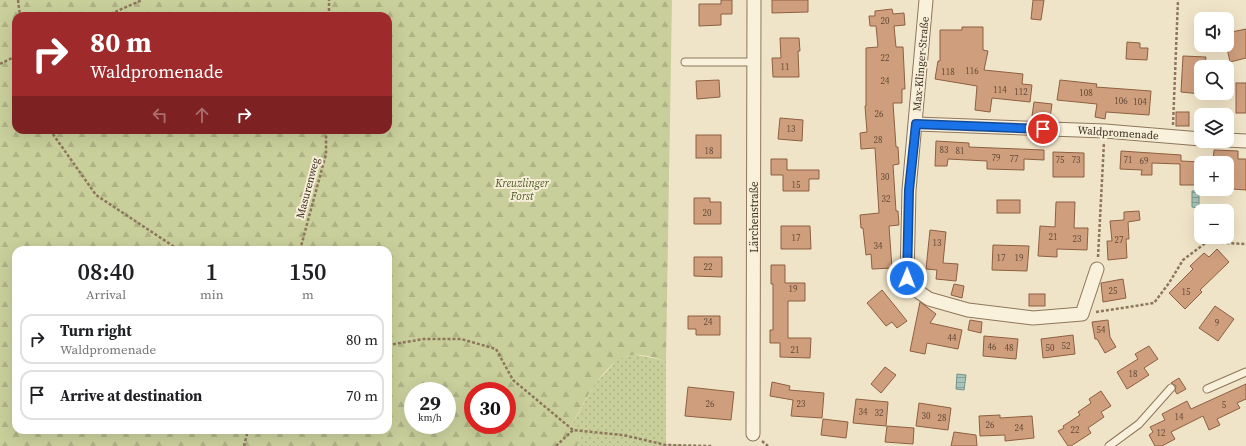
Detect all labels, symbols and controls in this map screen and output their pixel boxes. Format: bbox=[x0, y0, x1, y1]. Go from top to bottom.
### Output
map controls bbox=[1194, 12, 1234, 244]
button: sound bbox=[1194, 12, 1234, 52]
house number: 20 bbox=[880, 15, 890, 27]
street label: Max-Klinger-Straße bbox=[909, 16, 933, 112]
text: 80 m bbox=[90, 23, 152, 61]
icon: right bbox=[24, 28, 76, 80]
house number: 22 bbox=[880, 52, 890, 64]
text: Waldpromenade bbox=[90, 59, 223, 84]
button: search bbox=[1194, 60, 1234, 100]
house number: 11 bbox=[780, 61, 790, 73]
house number: 116 bbox=[965, 65, 979, 77]
house number: 118 bbox=[941, 66, 955, 78]
house number: 24 bbox=[880, 75, 890, 87]
house number: 114 bbox=[993, 84, 1007, 96]
house number: 112 bbox=[1014, 86, 1028, 98]
house number: 108 bbox=[1079, 87, 1093, 99]
house number: 106 bbox=[1114, 95, 1128, 107]
house number: 104 bbox=[1133, 96, 1147, 108]
icon: left bbox=[149, 104, 171, 126]
icon: ahead bbox=[191, 104, 213, 126]
icon: right bbox=[233, 104, 255, 126]
house number: 26 bbox=[874, 108, 884, 120]
button: layers bbox=[1194, 108, 1234, 148]
pin bbox=[1026, 112, 1060, 146]
icon: arrive bbox=[1032, 118, 1054, 140]
house number: 13 bbox=[786, 123, 796, 135]
street label: Waldpromenade bbox=[1077, 123, 1159, 143]
house number: 28 bbox=[873, 134, 883, 146]
house number: 83 bbox=[939, 144, 949, 156]
house number: 18 bbox=[704, 145, 714, 157]
house number: 81 bbox=[955, 145, 965, 157]
house number: 79 bbox=[991, 152, 1001, 164]
house number: 77 bbox=[1009, 153, 1019, 165]
house number: 75 bbox=[1055, 154, 1065, 166]
house number: 73 bbox=[1071, 154, 1081, 166]
house number: 71 bbox=[1123, 154, 1133, 166]
house number: 69 bbox=[1139, 155, 1149, 167]
street label: Masurenweg bbox=[293, 156, 323, 220]
button: + bbox=[1194, 156, 1234, 196]
house number: 30 bbox=[880, 171, 890, 183]
park label: Kreuzlinger Forst bbox=[494, 176, 549, 204]
house number: 15 bbox=[791, 179, 801, 191]
street label: Lärchenstraße bbox=[747, 181, 762, 253]
house number: 32 bbox=[881, 193, 891, 205]
button: − bbox=[1194, 204, 1234, 244]
house number: 20 bbox=[702, 207, 712, 219]
house number: 21 bbox=[1048, 231, 1058, 243]
house number: 17 bbox=[791, 232, 801, 244]
house number: 23 bbox=[1072, 233, 1082, 245]
house number: 27 bbox=[1114, 234, 1124, 246]
house number: 13 bbox=[932, 237, 942, 249]
house number: 34 bbox=[873, 240, 883, 252]
house number: 17 bbox=[996, 252, 1006, 264]
house number: 19 bbox=[1014, 252, 1024, 264]
text: 08:40 bbox=[77, 255, 135, 288]
text: 1 bbox=[206, 255, 218, 288]
text: 150 bbox=[289, 255, 327, 288]
position arrow bbox=[886, 257, 928, 299]
house number: 22 bbox=[703, 261, 713, 273]
house number: 19 bbox=[788, 283, 798, 295]
house number: 25 bbox=[1108, 285, 1118, 297]
text: Arrival bbox=[86, 286, 126, 303]
text: min bbox=[200, 286, 224, 303]
text: m bbox=[302, 286, 314, 303]
house number: 15 bbox=[1181, 286, 1191, 298]
house number: 24 bbox=[703, 316, 713, 328]
house number: 9 bbox=[1215, 317, 1220, 329]
text: Turn right bbox=[60, 320, 132, 341]
house number: 54 bbox=[1096, 324, 1106, 336]
icon: right bbox=[26, 328, 48, 350]
text: 80 m bbox=[346, 329, 378, 350]
house number: 44 bbox=[947, 332, 957, 344]
house number: 52 bbox=[1061, 340, 1071, 352]
text: Waldpromenade bbox=[60, 341, 156, 358]
house number: 46 bbox=[987, 341, 997, 353]
house number: 48 bbox=[1004, 342, 1014, 354]
house number: 50 bbox=[1045, 342, 1055, 354]
house number: 21 bbox=[790, 344, 800, 356]
house number: 18 bbox=[1128, 368, 1138, 380]
speed limit sign: 30 bbox=[464, 382, 516, 434]
icon: arrive bbox=[26, 384, 48, 406]
text: Arrive at destination bbox=[60, 385, 202, 406]
text: 70 m bbox=[346, 385, 378, 406]
text: 29 bbox=[419, 389, 441, 417]
house number: 26 bbox=[705, 398, 715, 410]
house number: 23 bbox=[796, 398, 806, 410]
house number: 5 bbox=[1222, 399, 1227, 411]
house number: 34 bbox=[858, 406, 868, 418]
house number: 32 bbox=[874, 407, 884, 419]
house number: 30 bbox=[921, 410, 931, 422]
text: km/h bbox=[418, 411, 442, 424]
house number: 14 bbox=[1174, 411, 1184, 423]
house number: 28 bbox=[937, 412, 947, 424]
house number: 26 bbox=[985, 419, 995, 431]
house number: 24 bbox=[1014, 422, 1024, 434]
house number: 22 bbox=[1070, 424, 1080, 436]
house number: 12 bbox=[1156, 427, 1166, 439]

